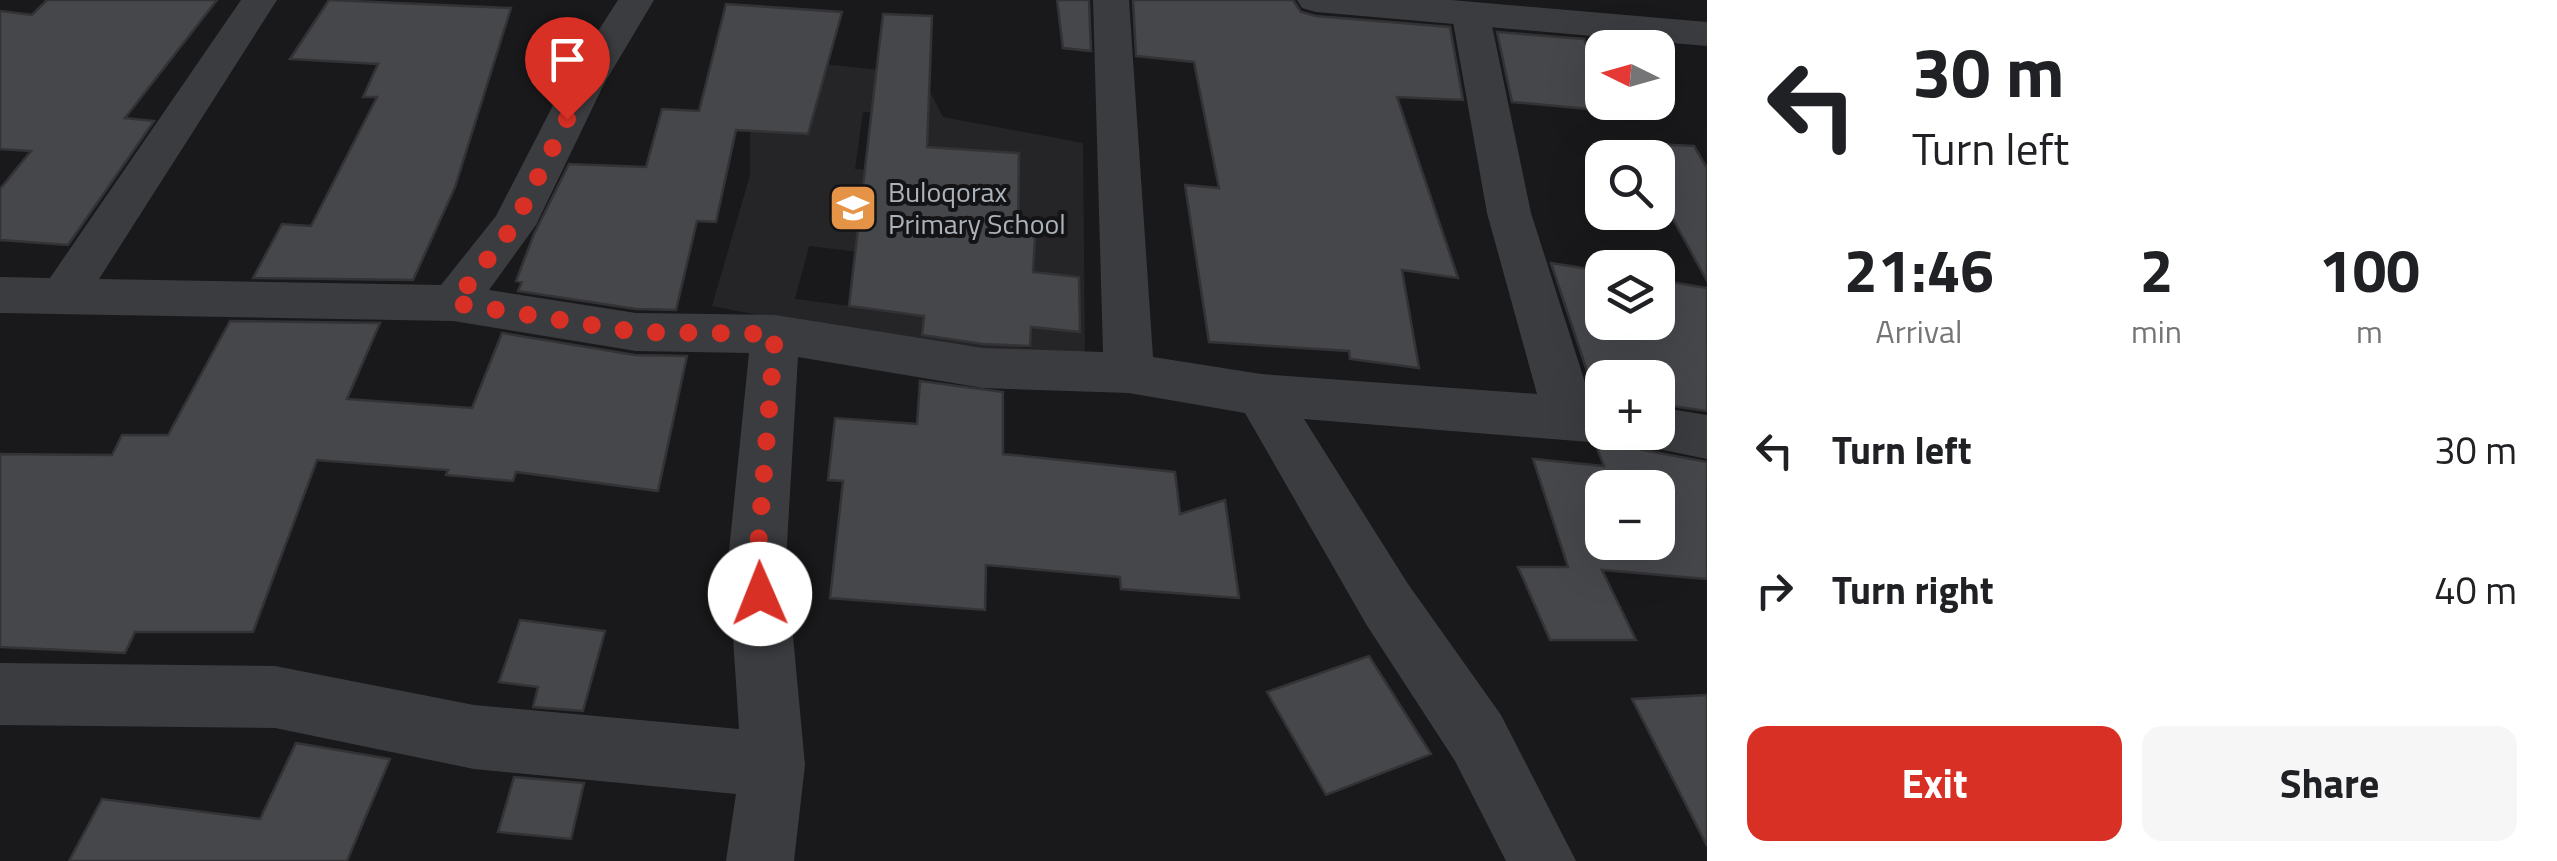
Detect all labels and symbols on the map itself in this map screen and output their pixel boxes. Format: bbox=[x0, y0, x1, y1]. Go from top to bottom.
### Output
pin bbox=[525, 17, 610, 120]
north arrow bbox=[1585, 30, 1675, 120]
place label: Buloqorax Primary School bbox=[888, 170, 1066, 245]
school or university icon: Buloqorax Primary School bbox=[827, 182, 879, 234]
position arrow bbox=[708, 542, 812, 646]

